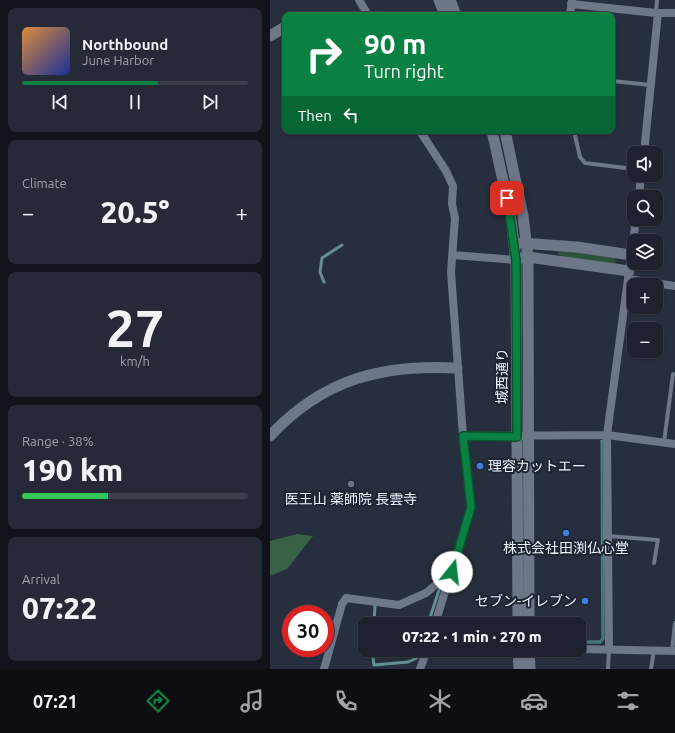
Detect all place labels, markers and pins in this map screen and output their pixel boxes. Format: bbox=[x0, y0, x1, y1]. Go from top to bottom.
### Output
pin bbox=[490, 181, 524, 215]
place label: 理容カットエー bbox=[488, 458, 586, 474]
marker: 理容カットエー bbox=[475, 461, 485, 471]
marker: 医王山 薬師院 長雲寺 bbox=[346, 479, 356, 489]
place label: 医王山 薬師院 長雲寺 bbox=[285, 491, 417, 507]
marker: 株式会社田渕仏心堂 bbox=[561, 528, 571, 538]
place label: 株式会社田渕仏心堂 bbox=[503, 540, 629, 556]
place label: セブン-イレブン bbox=[475, 593, 577, 609]
marker: セブン-イレブン bbox=[580, 596, 590, 606]

